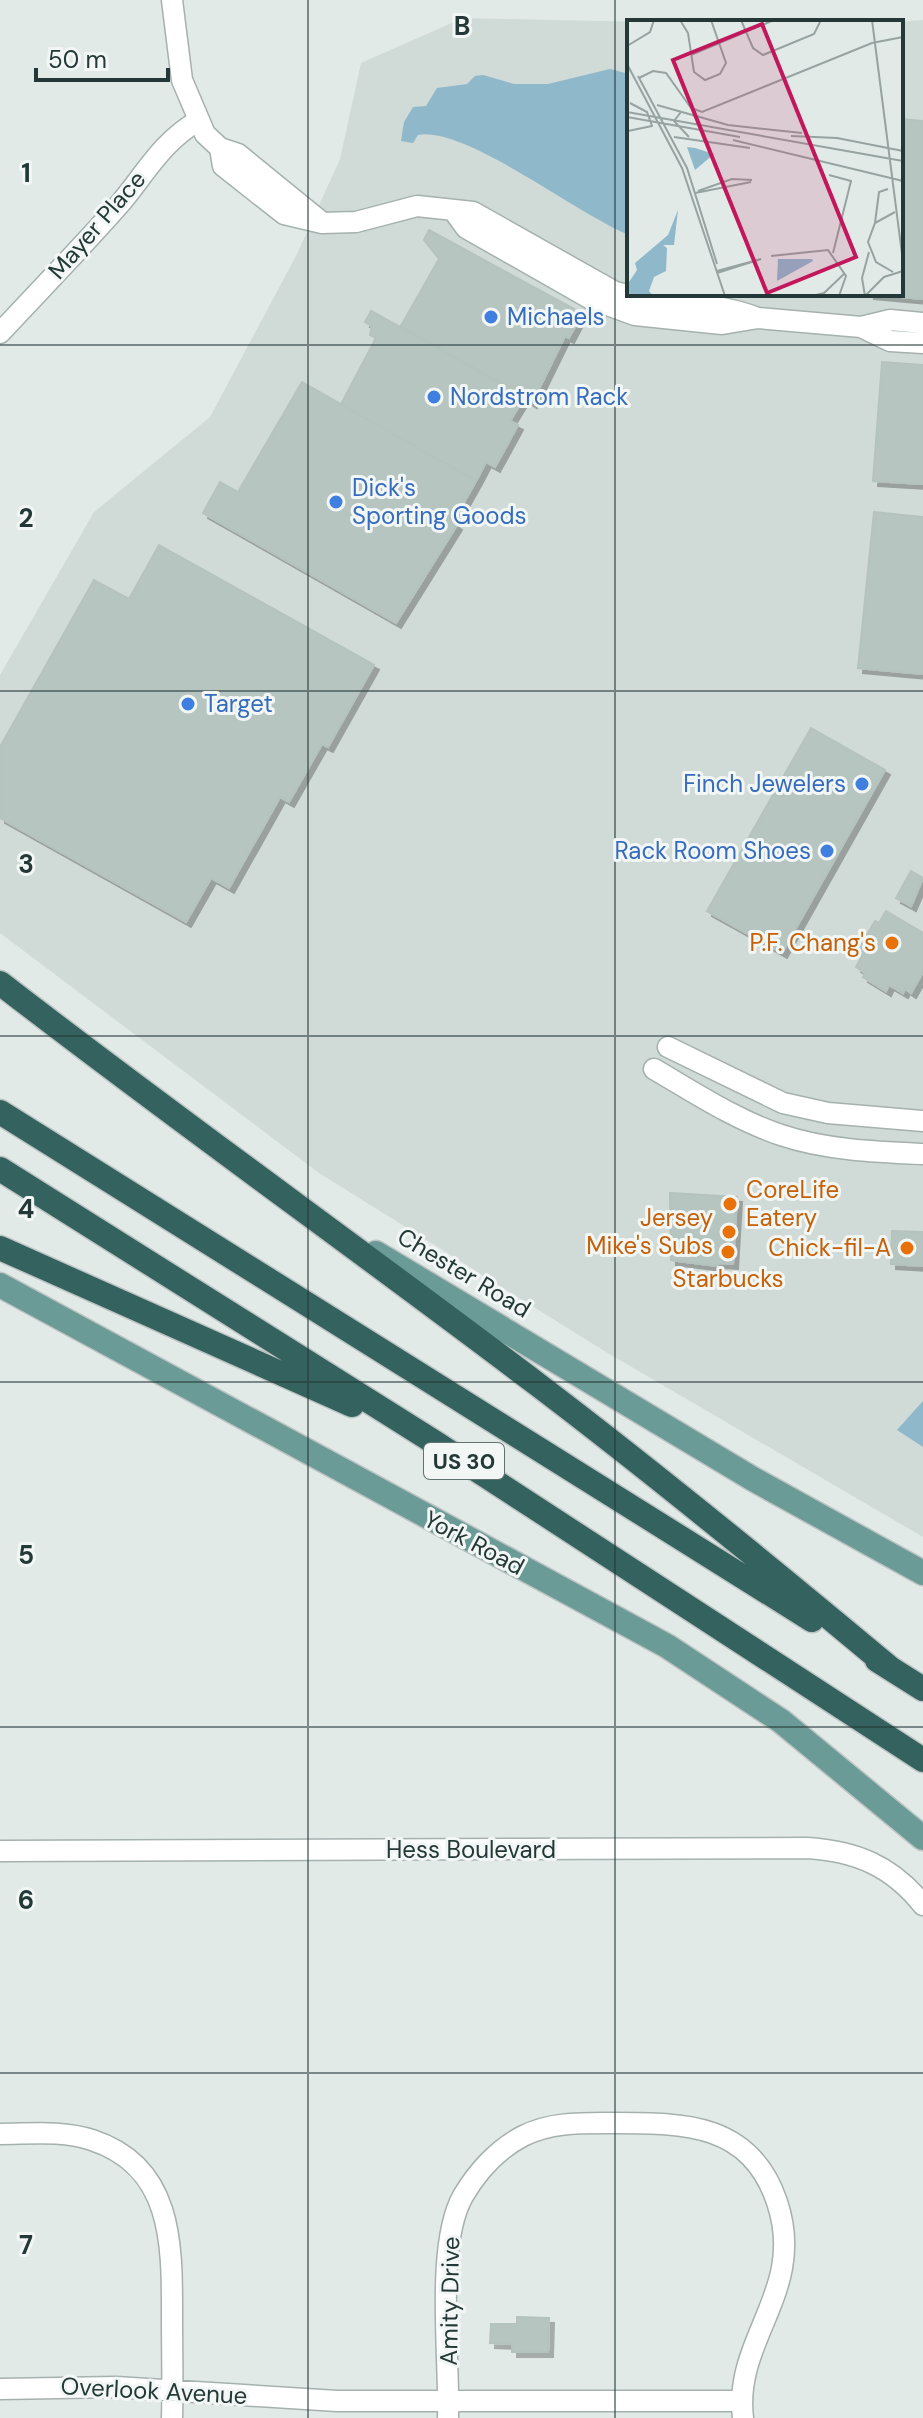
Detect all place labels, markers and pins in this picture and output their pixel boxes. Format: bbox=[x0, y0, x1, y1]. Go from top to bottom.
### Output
place label: Michaels bbox=[507, 301, 605, 332]
marker: Michaels bbox=[482, 308, 500, 326]
place label: Nordstrom Rack bbox=[450, 381, 628, 412]
marker: Nordstrom Rack bbox=[425, 388, 443, 406]
place label: Dick's Sporting Goods bbox=[352, 472, 527, 531]
marker: Dick's Sporting Goods bbox=[327, 493, 345, 511]
place label: Target bbox=[204, 688, 273, 719]
marker: Target bbox=[179, 695, 197, 713]
place label: Finch Jewelers bbox=[683, 768, 846, 799]
marker: Finch Jewelers bbox=[853, 775, 871, 793]
place label: Rack Room Shoes bbox=[614, 835, 811, 866]
marker: Rack Room Shoes bbox=[818, 842, 836, 860]
place label: P.F. Chang's bbox=[749, 927, 876, 958]
marker: P.F. Chang's bbox=[883, 934, 901, 952]
place label: CoreLife Eatery bbox=[746, 1174, 839, 1233]
marker: CoreLife Eatery bbox=[721, 1195, 739, 1213]
place label: Jersey Mike's Subs bbox=[586, 1202, 713, 1261]
marker: Jersey Mike's Subs bbox=[720, 1223, 738, 1241]
place label: Chick-fil-A bbox=[768, 1232, 891, 1263]
marker: Chick-fil-A bbox=[898, 1239, 916, 1257]
marker: Starbucks bbox=[719, 1243, 737, 1261]
place label: Starbucks bbox=[672, 1263, 784, 1294]

